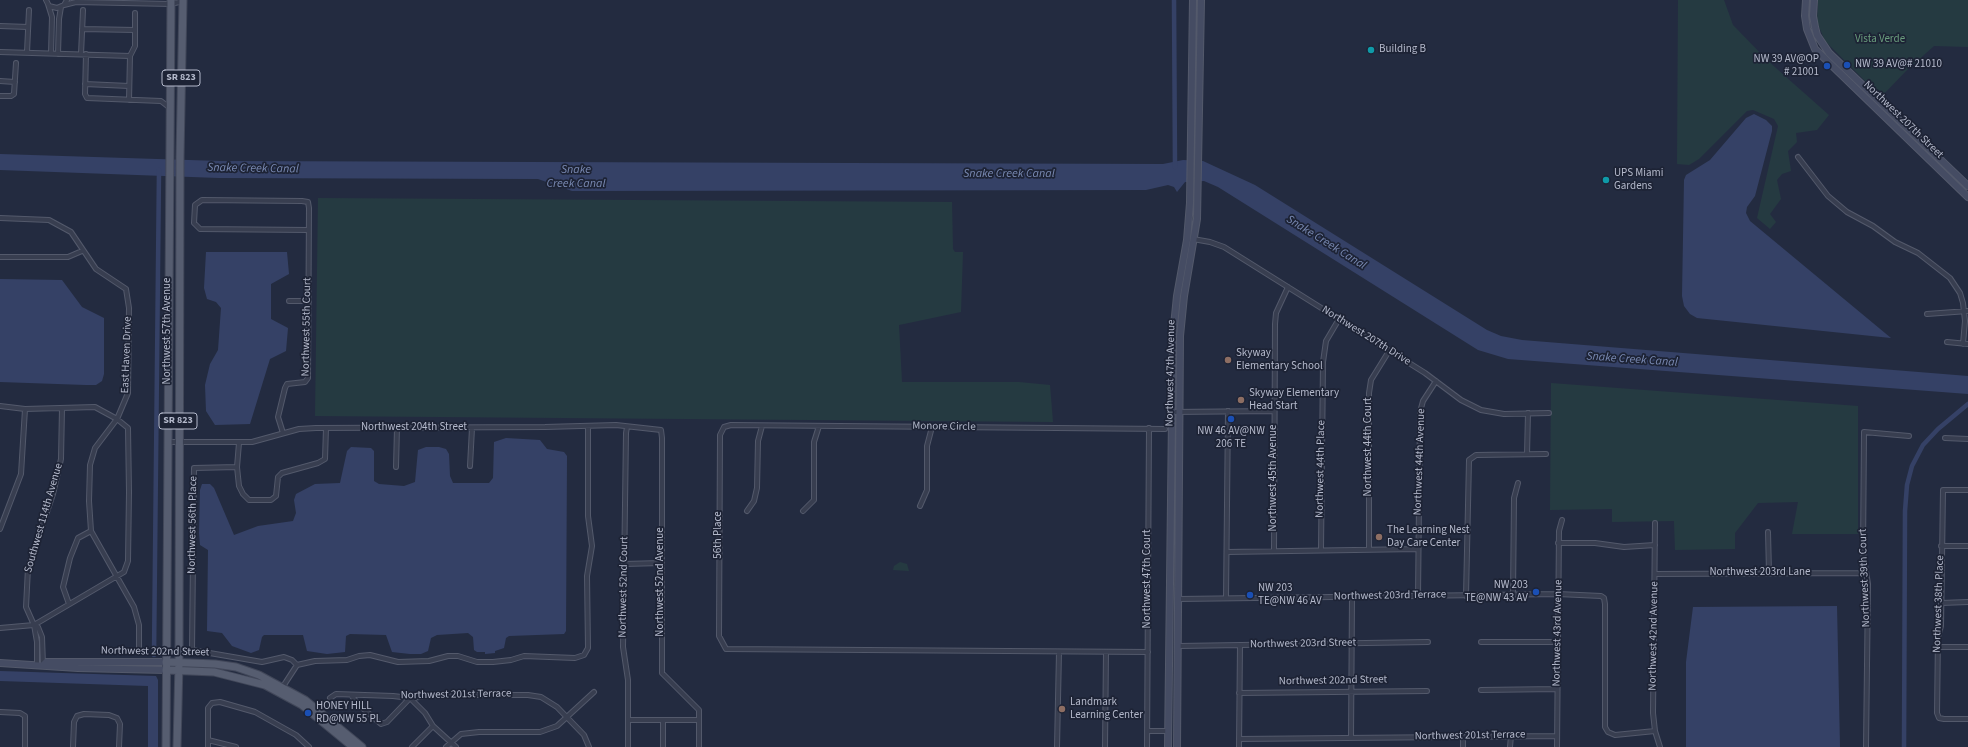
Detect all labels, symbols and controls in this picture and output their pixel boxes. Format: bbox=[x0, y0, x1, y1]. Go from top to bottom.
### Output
park label: Vista Verde bbox=[1855, 33, 1905, 47]
place label: Building B bbox=[1379, 43, 1426, 57]
marker: Building B bbox=[1366, 45, 1376, 55]
place label: NW 39 AV@OP # 21001 bbox=[1754, 53, 1819, 79]
place label: NW 39 AV@# 21010 bbox=[1855, 58, 1942, 72]
marker: NW 39 AV@# 21010 bbox=[1842, 60, 1852, 70]
marker: NW 39 AV@OP # 21001 bbox=[1822, 61, 1832, 71]
road number: SR 823 bbox=[162, 70, 200, 86]
street label: Northwest 207th Street bbox=[1860, 78, 1946, 162]
water label: Snake Creek Canal bbox=[207, 161, 299, 177]
water label: Snake Creek Canal bbox=[547, 163, 605, 191]
water label: Snake Creek Canal bbox=[963, 167, 1055, 181]
place label: UPS Miami Gardens bbox=[1614, 167, 1663, 193]
marker: UPS Miami Gardens bbox=[1601, 175, 1611, 185]
water label: Snake Creek Canal bbox=[1283, 213, 1369, 273]
street label: Northwest 55th Court bbox=[300, 277, 314, 377]
street label: Northwest 57th Avenue bbox=[161, 278, 175, 384]
street label: Northwest 207th Drive bbox=[1319, 303, 1413, 369]
street label: East Haven Drive bbox=[119, 316, 135, 394]
street label: Northwest 47th Avenue bbox=[1163, 319, 1179, 427]
place label: Skyway Elementary School bbox=[1236, 347, 1323, 373]
water label: Snake Creek Canal bbox=[1586, 350, 1678, 370]
marker: Skyway Elementary School bbox=[1223, 355, 1233, 365]
place label: Skyway Elementary Head Start bbox=[1249, 387, 1339, 413]
marker: Skyway Elementary Head Start bbox=[1236, 395, 1246, 405]
street label: Northwest 44th Court bbox=[1362, 398, 1376, 496]
street label: Northwest 44th Avenue bbox=[1412, 408, 1428, 516]
road number: SR 823 bbox=[159, 413, 197, 429]
marker: NW 46 AV@NW 206 TE bbox=[1226, 414, 1236, 424]
street label: Monore Circle bbox=[912, 420, 976, 434]
street label: Northwest 44th Place bbox=[1314, 420, 1328, 518]
street label: Northwest 204th Street bbox=[361, 421, 467, 435]
place label: NW 46 AV@NW 206 TE bbox=[1197, 425, 1265, 451]
street label: Northwest 45th Avenue bbox=[1267, 425, 1281, 531]
street label: Southwest 114th Avenue bbox=[22, 462, 66, 574]
street label: Northwest 56th Place bbox=[186, 476, 200, 574]
street label: 56th Place bbox=[712, 511, 726, 559]
place label: The Learning Nest Day Care Center bbox=[1387, 524, 1470, 550]
street label: Northwest 52nd Avenue bbox=[654, 527, 668, 637]
street label: Northwest 39th Court bbox=[1857, 528, 1873, 628]
street label: Northwest 47th Court bbox=[1141, 530, 1155, 628]
marker: The Learning Nest Day Care Center bbox=[1374, 532, 1384, 542]
street label: Northwest 52nd Court bbox=[617, 536, 631, 638]
street label: Northwest 38th Place bbox=[1931, 555, 1947, 653]
street label: Northwest 203rd Lane bbox=[1709, 566, 1811, 580]
place label: NW 203 TE@NW 43 AV bbox=[1464, 579, 1528, 605]
street label: Northwest 43rd Avenue bbox=[1550, 579, 1566, 687]
street label: Northwest 42nd Avenue bbox=[1646, 581, 1662, 691]
place label: NW 203 TE@NW 46 AV bbox=[1258, 582, 1322, 608]
marker: NW 203 TE@NW 43 AV bbox=[1531, 587, 1541, 597]
street label: Northwest 203rd Terrace bbox=[1334, 588, 1446, 604]
marker: NW 203 TE@NW 46 AV bbox=[1245, 590, 1255, 600]
street label: Northwest 203rd Street bbox=[1250, 636, 1356, 652]
street label: Northwest 202nd Street bbox=[101, 644, 209, 660]
street label: Northwest 202nd Street bbox=[1279, 673, 1387, 689]
street label: Northwest 201st Terrace bbox=[401, 687, 511, 703]
place label: Landmark Learning Center bbox=[1070, 696, 1143, 722]
place label: HONEY HILL RD@NW 55 PL bbox=[316, 700, 381, 726]
marker: Landmark Learning Center bbox=[1057, 704, 1067, 714]
marker: HONEY HILL RD@NW 55 PL bbox=[303, 708, 313, 718]
street label: Northwest 201st Terrace bbox=[1415, 728, 1525, 744]

